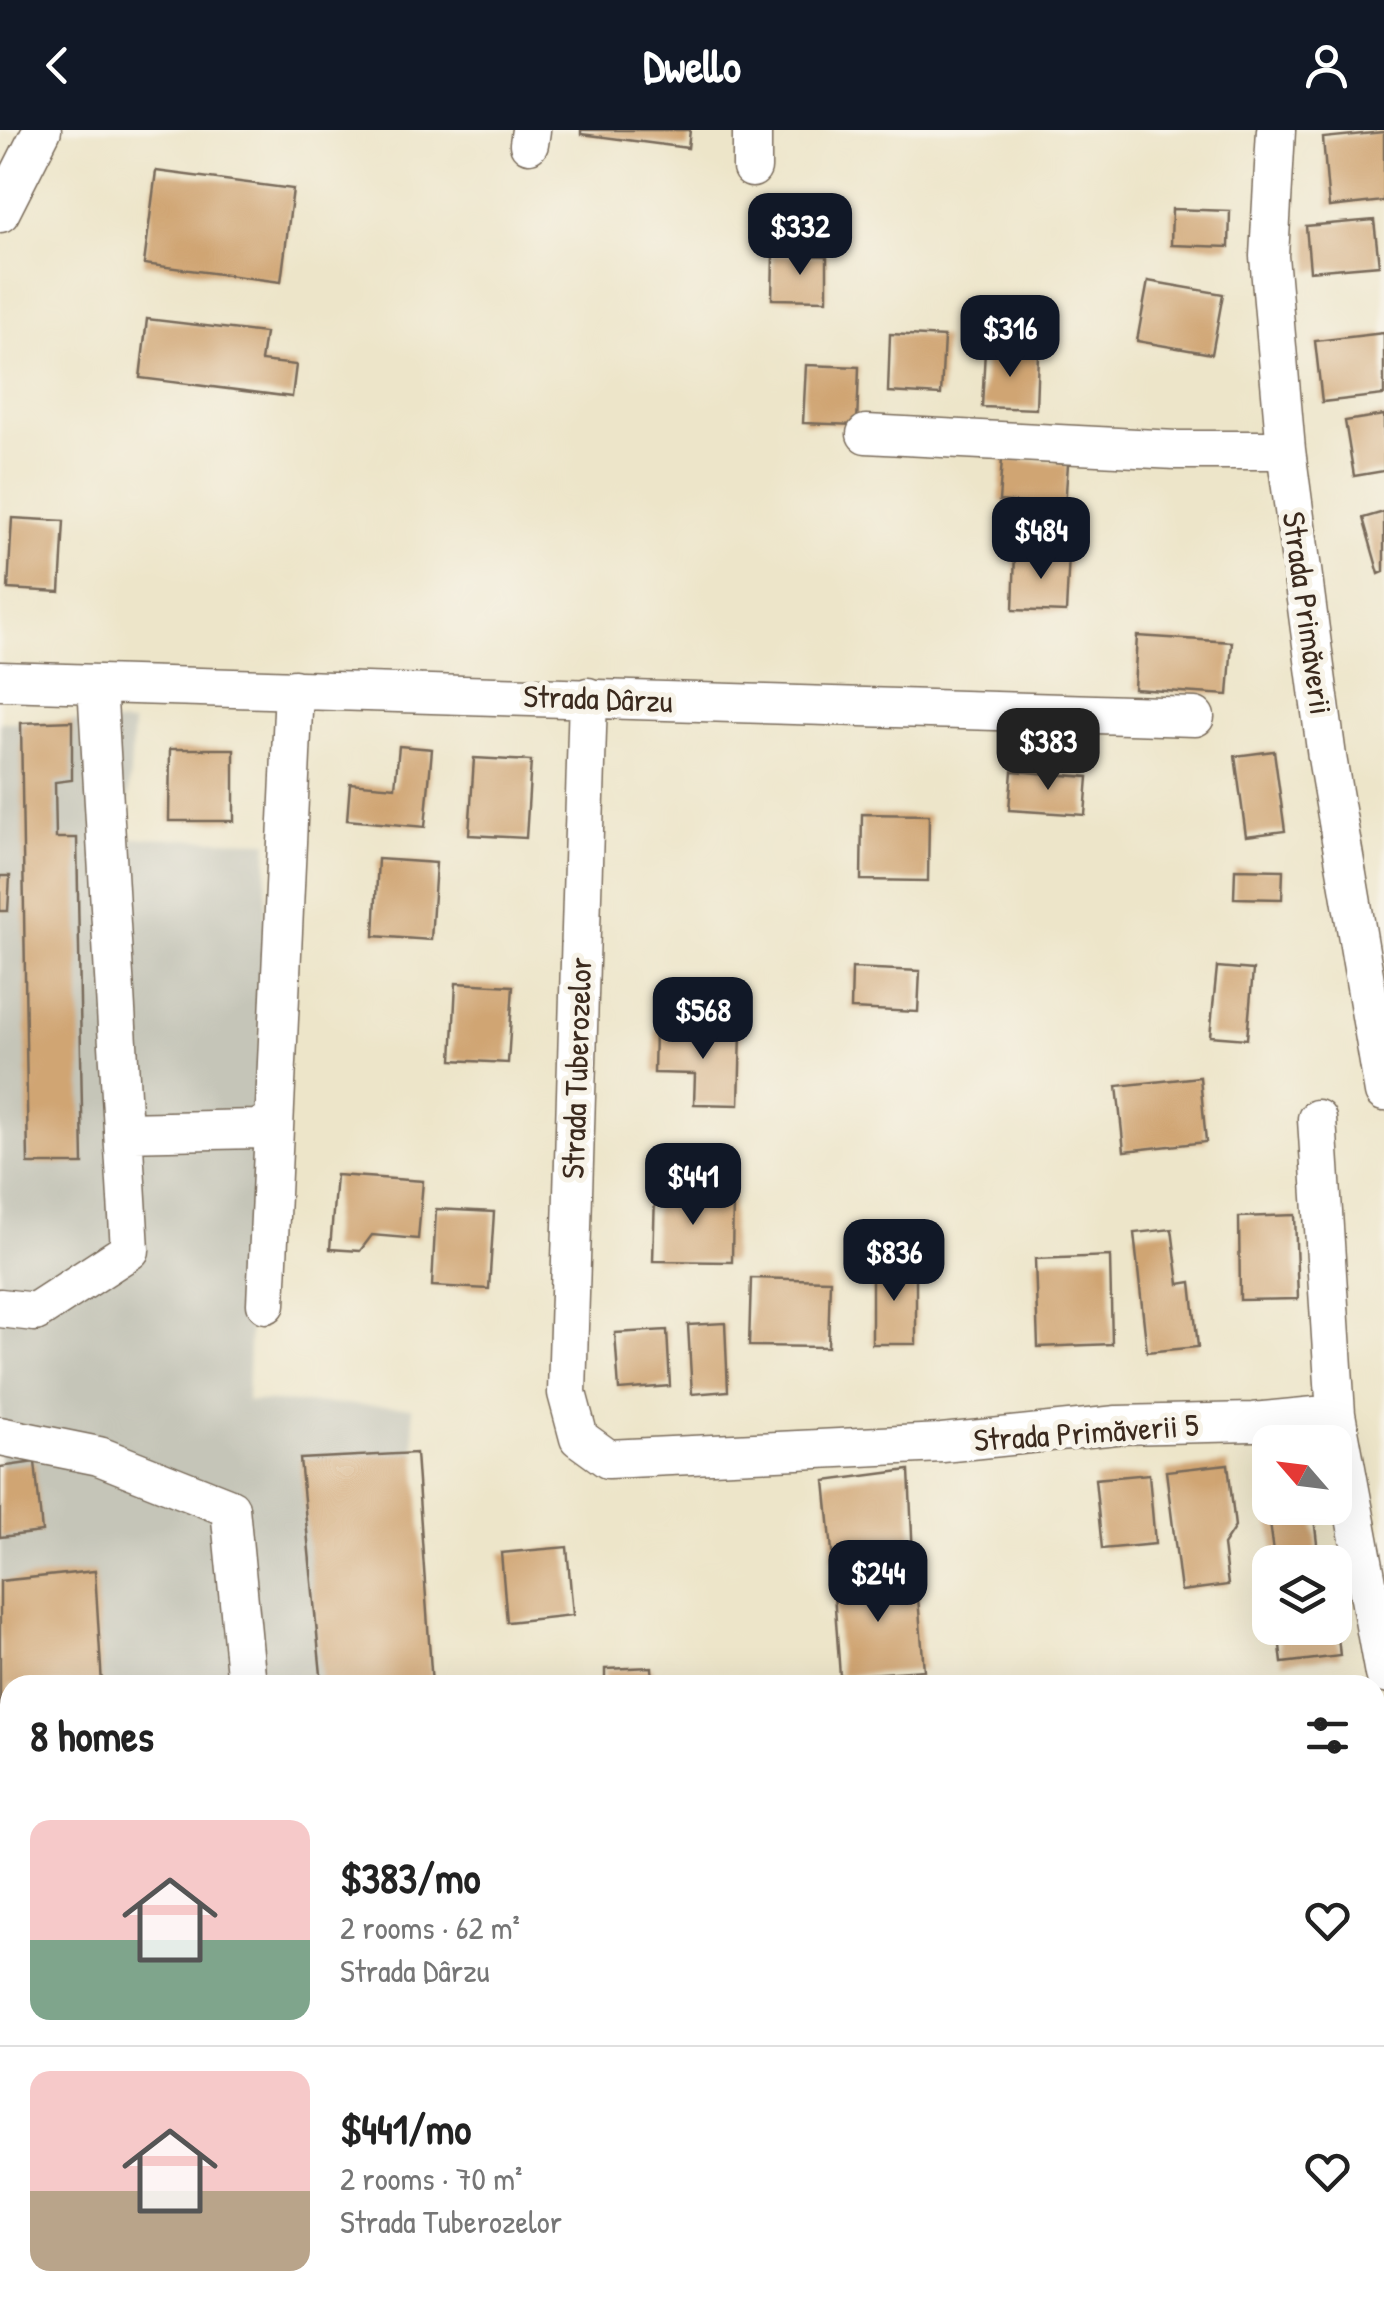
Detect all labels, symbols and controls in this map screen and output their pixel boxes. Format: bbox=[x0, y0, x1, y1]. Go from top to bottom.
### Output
text: Dwello bbox=[643, 35, 741, 96]
icon: back bbox=[30, 38, 85, 93]
icon: person bbox=[1299, 38, 1354, 93]
pin: $332 bbox=[741, 193, 859, 278]
text: $332 bbox=[770, 204, 830, 247]
pin: $316 bbox=[951, 295, 1069, 380]
text: $316 bbox=[983, 306, 1037, 349]
pin: $484 bbox=[982, 497, 1100, 582]
text: $484 bbox=[1014, 508, 1068, 551]
street label: Strada Primăverii bbox=[1272, 509, 1344, 717]
street label: Strada Dârzu bbox=[523, 674, 674, 722]
pin: $383 bbox=[989, 708, 1107, 793]
text: $383 bbox=[1019, 719, 1077, 762]
street label: Strada Tuberozelor bbox=[551, 956, 601, 1180]
pin: $568 bbox=[644, 977, 762, 1062]
text: $568 bbox=[675, 988, 731, 1031]
pin: $441 bbox=[634, 1143, 752, 1228]
text: $441 bbox=[667, 1154, 719, 1197]
pin: $836 bbox=[835, 1219, 953, 1304]
text: $836 bbox=[865, 1230, 923, 1273]
street label: Strada Primăverii 5 bbox=[972, 1403, 1200, 1461]
north arrow bbox=[1252, 1425, 1352, 1525]
map controls bbox=[1252, 1425, 1352, 1645]
pin: $244 bbox=[819, 1540, 937, 1625]
button: layers bbox=[1252, 1545, 1352, 1645]
text: $244 bbox=[850, 1551, 906, 1594]
text: 8 homes bbox=[30, 1707, 154, 1764]
icon: filters bbox=[1300, 1708, 1355, 1763]
text: $383/mo bbox=[340, 1849, 480, 1906]
icon: home bbox=[110, 1860, 230, 1980]
icon: heart bbox=[1300, 1893, 1355, 1948]
text: 2 rooms · 62 m² bbox=[340, 1906, 520, 1949]
text: Strada Dârzu bbox=[340, 1949, 490, 1992]
text: $441/mo bbox=[340, 2100, 471, 2157]
icon: home bbox=[110, 2111, 230, 2231]
icon: heart bbox=[1300, 2144, 1355, 2199]
text: 2 rooms · 70 m² bbox=[340, 2157, 522, 2200]
text: Strada Tuberozelor bbox=[340, 2200, 562, 2243]

